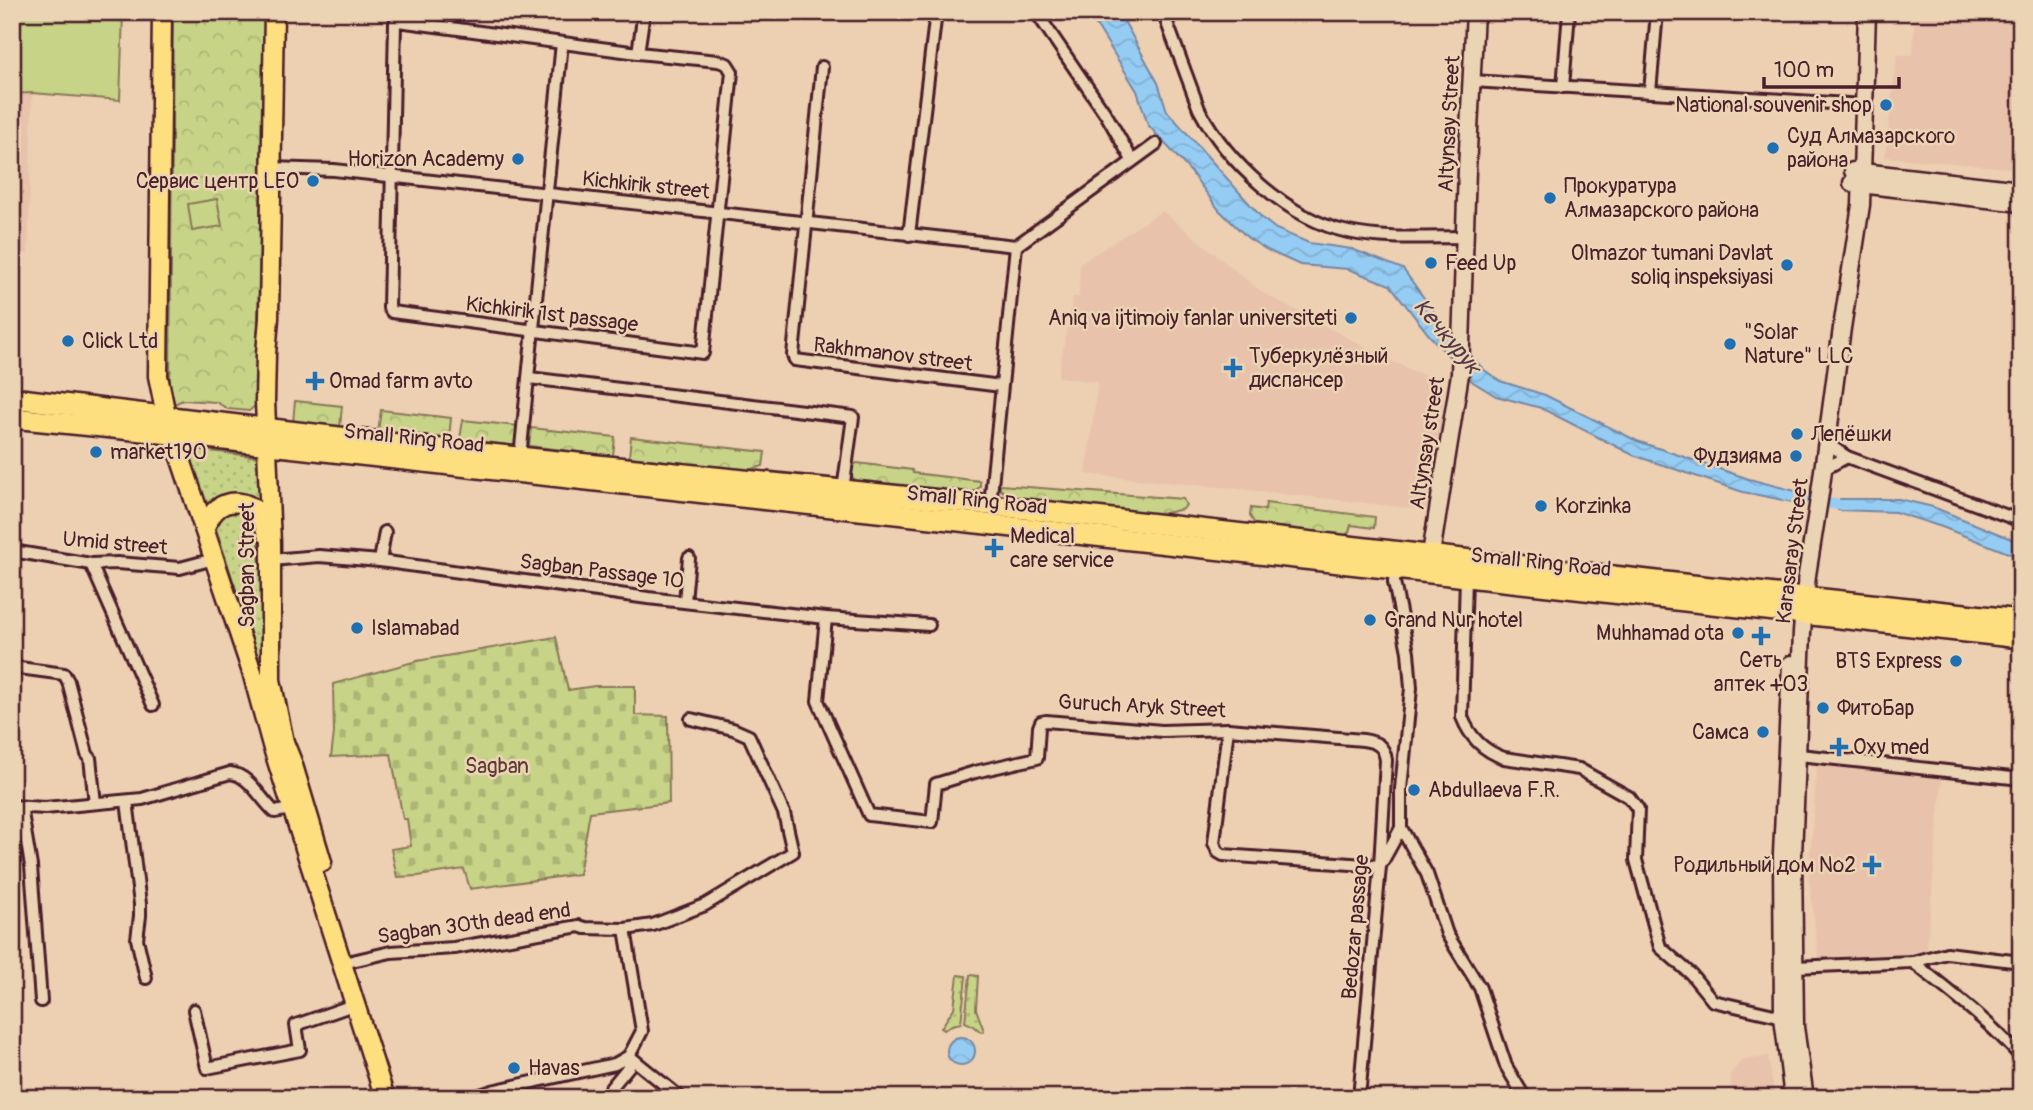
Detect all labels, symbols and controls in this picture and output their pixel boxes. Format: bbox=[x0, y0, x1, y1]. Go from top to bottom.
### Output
scale bar bbox=[1764, 46, 1898, 90]
street label: Altynsay Street bbox=[1432, 54, 1467, 193]
text: 100 m bbox=[1774, 57, 1834, 84]
place label: National souvenir shop bbox=[1675, 92, 1872, 119]
marker: National souvenir shop bbox=[1878, 97, 1894, 113]
place label: Суд Алмазарского района bbox=[1787, 123, 1955, 174]
marker: Суд Алмазарского района bbox=[1765, 140, 1781, 156]
place label: Horizon Academy bbox=[347, 146, 504, 173]
marker: Horizon Academy bbox=[510, 151, 526, 167]
street label: Kichkirik street bbox=[581, 165, 712, 206]
place label: Сервис центр LEO bbox=[136, 168, 299, 195]
marker: Сервис центр LEO bbox=[305, 173, 321, 189]
place label: Прокуратура Алмазарского района bbox=[1564, 173, 1759, 224]
marker: Прокуратура Алмазарского района bbox=[1542, 190, 1558, 206]
place label: Olmazor tumani Davlat soliq inspeksiyasi bbox=[1571, 240, 1774, 291]
place label: Feed Up bbox=[1445, 250, 1516, 277]
marker: Feed Up bbox=[1423, 255, 1439, 271]
marker: Olmazor tumani Davlat soliq inspeksiyasi bbox=[1779, 257, 1795, 273]
street label: Kichkirik 1st passage bbox=[464, 291, 640, 339]
water label: Кечкурук bbox=[1407, 292, 1489, 382]
place label: Aniq va ijtimoiy fanlar universiteti bbox=[1048, 305, 1337, 332]
marker: Aniq va ijtimoiy fanlar universiteti bbox=[1343, 310, 1359, 326]
place label: "Solar Nature" LLC bbox=[1744, 319, 1854, 370]
place label: Click Ltd bbox=[82, 328, 158, 355]
street label: Rakhmanov street bbox=[812, 331, 975, 378]
marker: Click Ltd bbox=[60, 333, 76, 349]
marker: "Solar Nature" LLC bbox=[1722, 336, 1738, 352]
place label: Туберкулёзный диспансер bbox=[1249, 343, 1388, 394]
marker: Туберкулёзный диспансер bbox=[1223, 358, 1243, 378]
place label: Omad farm avto bbox=[329, 368, 473, 395]
marker: Omad farm avto bbox=[307, 373, 323, 389]
street label: Altynsay street bbox=[1404, 374, 1451, 512]
street label: Small Ring Road bbox=[342, 418, 486, 459]
place label: Лепёшки bbox=[1810, 421, 1891, 448]
marker: Лепёшки bbox=[1789, 426, 1805, 442]
place label: market190 bbox=[110, 439, 207, 466]
place label: Фудзияма bbox=[1693, 443, 1782, 470]
marker: market190 bbox=[88, 444, 104, 460]
marker: Фудзияма bbox=[1788, 448, 1804, 464]
street label: Karasaray Street bbox=[1770, 476, 1815, 625]
street label: Small Ring Road bbox=[905, 480, 1049, 521]
place label: Korzinka bbox=[1555, 493, 1631, 520]
marker: Korzinka bbox=[1533, 498, 1549, 514]
street label: Sagban Street bbox=[234, 502, 261, 628]
place label: Medical care service bbox=[1010, 523, 1115, 574]
street label: Umid street bbox=[61, 525, 169, 562]
marker: Medical care service bbox=[984, 538, 1004, 558]
street label: Small Ring Road bbox=[1469, 542, 1613, 583]
street label: Sagban Passage 10 bbox=[518, 548, 686, 595]
place label: Grand Nur hotel bbox=[1384, 607, 1523, 634]
marker: Grand Nur hotel bbox=[1362, 612, 1378, 628]
place label: Islamabad bbox=[371, 615, 460, 642]
marker: Islamabad bbox=[349, 620, 365, 636]
place label: Muhhamad ota bbox=[1596, 620, 1724, 647]
marker: Muhhamad ota bbox=[1730, 625, 1746, 641]
marker: Сеть аптек +03 bbox=[1753, 628, 1769, 644]
place label: Сеть аптек +03 bbox=[1714, 647, 1808, 698]
place label: BTS Express bbox=[1835, 648, 1943, 675]
marker: BTS Express bbox=[1948, 653, 1964, 669]
street label: Guruch Aryk Street bbox=[1057, 689, 1227, 724]
place label: ФитоБар bbox=[1837, 695, 1915, 722]
marker: ФитоБар bbox=[1815, 700, 1831, 716]
place label: Самса bbox=[1692, 719, 1749, 746]
marker: Самса bbox=[1755, 724, 1771, 740]
place label: Oxy med bbox=[1853, 734, 1930, 761]
marker: Oxy med bbox=[1831, 739, 1847, 755]
park label: Sagban bbox=[465, 753, 529, 780]
place label: Abdullaeva F.R. bbox=[1428, 777, 1560, 804]
marker: Abdullaeva F.R. bbox=[1406, 782, 1422, 798]
place label: Родильный дом №2 bbox=[1674, 852, 1856, 879]
street label: Bedozar passage bbox=[1336, 853, 1375, 1001]
marker: Родильный дом №2 bbox=[1862, 855, 1882, 875]
street label: Sagban 30th dead end bbox=[376, 897, 572, 950]
place label: Havas bbox=[528, 1055, 580, 1082]
marker: Havas bbox=[506, 1060, 522, 1076]

